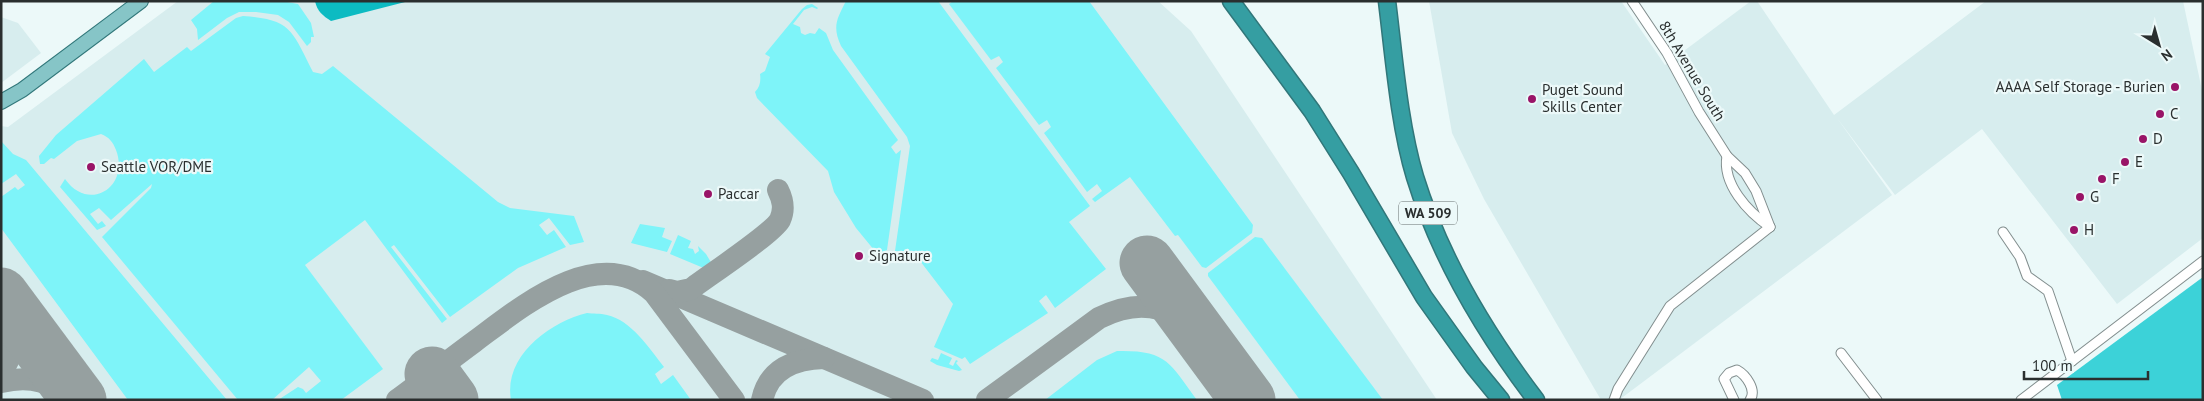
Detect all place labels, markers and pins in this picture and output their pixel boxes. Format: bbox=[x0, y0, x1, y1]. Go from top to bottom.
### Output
place label: AAAA Self Storage - Burien bbox=[1996, 77, 2165, 96]
place label: Puget Sound Skills Center bbox=[1542, 80, 1623, 116]
marker: AAAA Self Storage - Burien bbox=[2169, 81, 2181, 93]
marker: Puget Sound Skills Center bbox=[1526, 93, 1538, 105]
place label: C bbox=[2170, 104, 2179, 123]
marker: C bbox=[2154, 108, 2166, 120]
place label: D bbox=[2153, 129, 2163, 148]
marker: D bbox=[2137, 133, 2149, 145]
place label: E bbox=[2135, 152, 2143, 171]
marker: E bbox=[2119, 156, 2131, 168]
place label: Seattle VOR/DME bbox=[101, 157, 212, 176]
marker: Seattle VOR/DME bbox=[85, 161, 97, 173]
place label: F bbox=[2112, 169, 2120, 188]
marker: F bbox=[2096, 173, 2108, 185]
place label: Paccar bbox=[718, 184, 759, 203]
place label: G bbox=[2090, 187, 2099, 206]
marker: Paccar bbox=[702, 188, 714, 200]
marker: G bbox=[2074, 191, 2086, 203]
place label: H bbox=[2084, 220, 2094, 239]
marker: H bbox=[2068, 224, 2080, 236]
place label: Signature bbox=[869, 246, 931, 265]
marker: Signature bbox=[853, 250, 865, 262]

